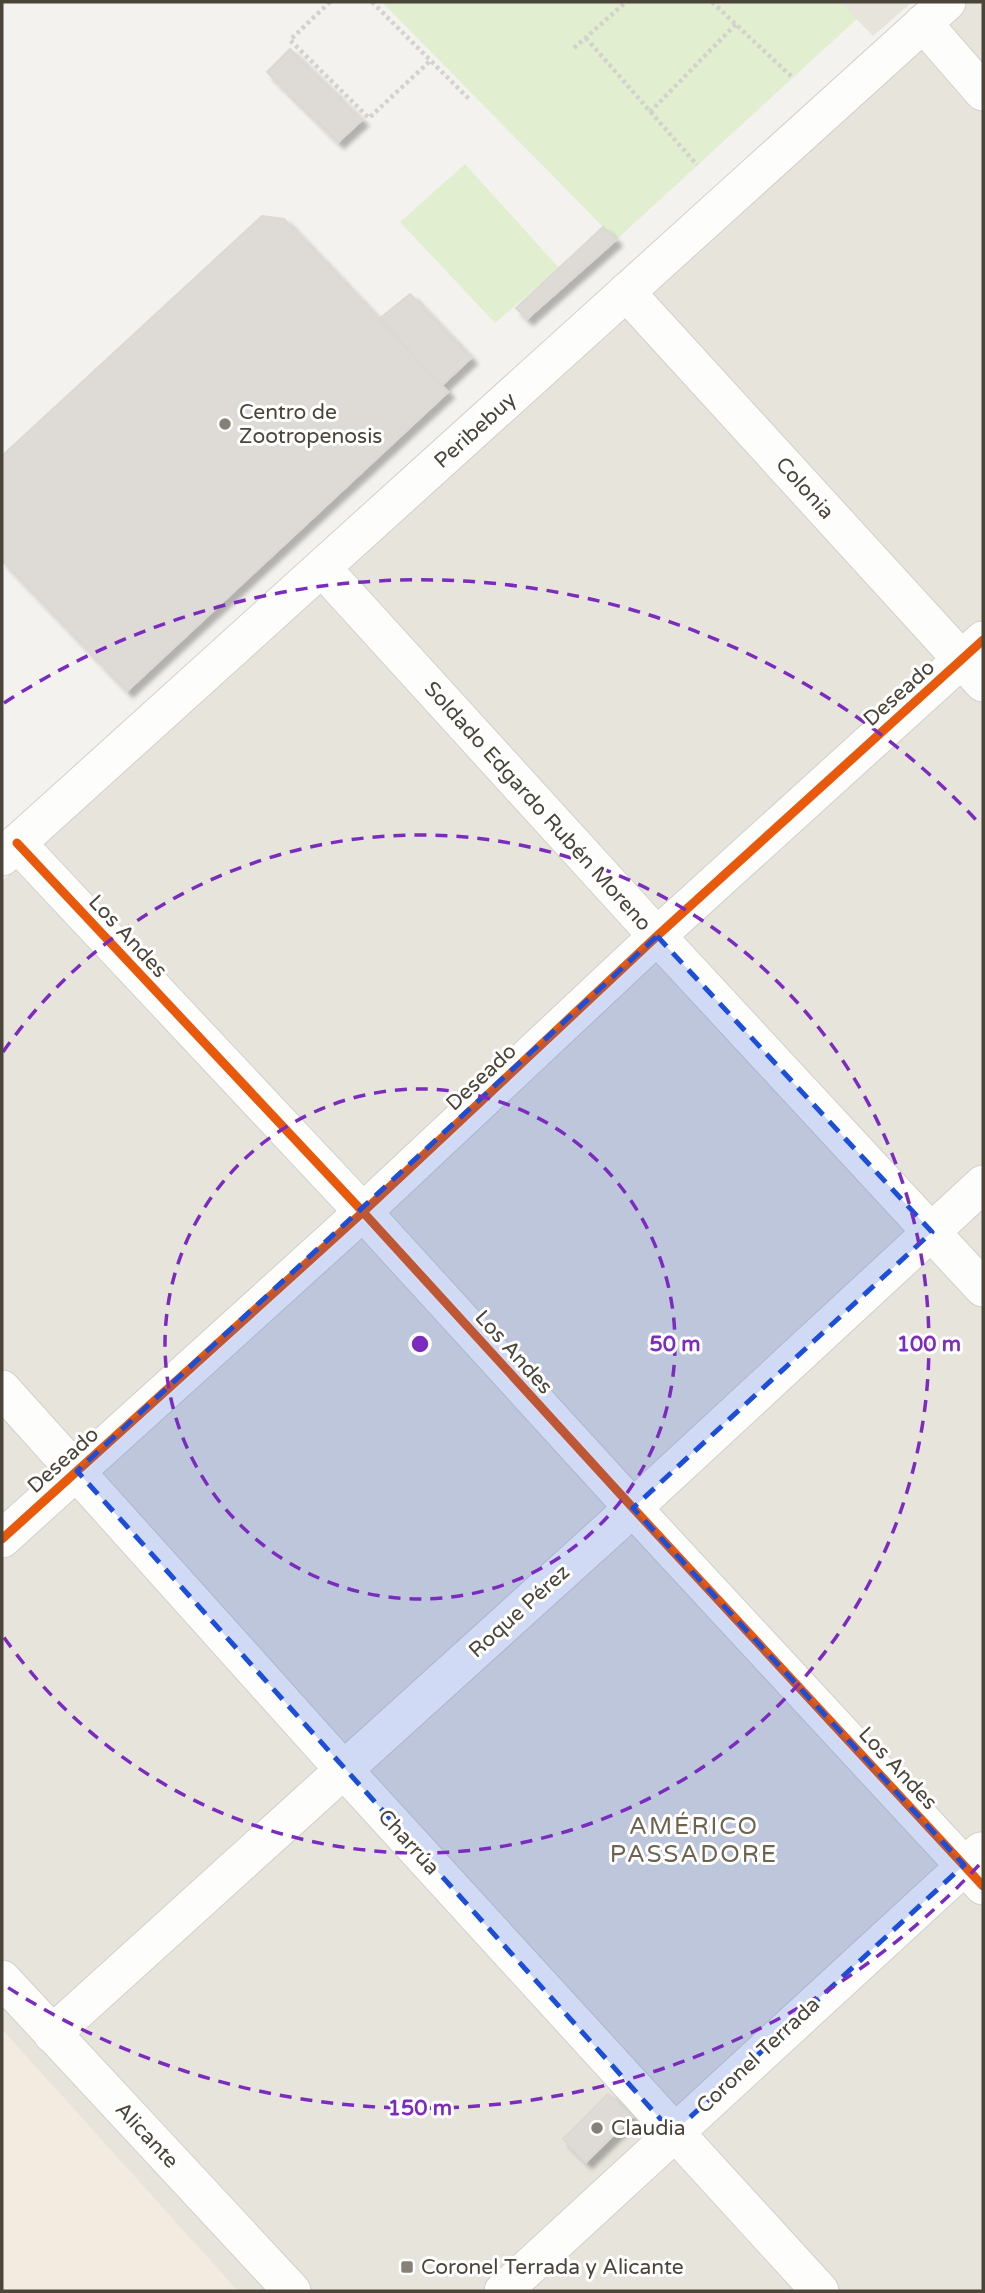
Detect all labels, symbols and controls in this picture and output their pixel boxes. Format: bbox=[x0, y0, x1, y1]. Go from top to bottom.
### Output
street label: Peribebuy bbox=[429, 387, 521, 474]
place label: Centro de Zootropenosis bbox=[239, 400, 382, 449]
marker: Centro de Zootropenosis bbox=[217, 416, 233, 432]
street label: Colonia bbox=[770, 452, 839, 525]
street label: Deseado bbox=[859, 655, 940, 732]
street label: Soldado Edgardo Rubén Moreno bbox=[419, 676, 656, 936]
street label: Los Andes bbox=[83, 890, 172, 983]
street label: Deseado bbox=[441, 1039, 522, 1116]
street label: Los Andes bbox=[470, 1305, 558, 1399]
centre of rings bbox=[408, 1332, 432, 1356]
text: 50 m bbox=[649, 1332, 701, 1357]
text: 100 m bbox=[897, 1332, 961, 1357]
street label: Deseado bbox=[23, 1422, 104, 1499]
street label: Roque Pérez bbox=[464, 1560, 575, 1663]
street label: Los Andes bbox=[853, 1722, 942, 1815]
street label: Charrúa bbox=[373, 1804, 445, 1880]
district label: AMÉRICO PASSADORE bbox=[610, 1811, 778, 1869]
street label: Coronel Terrada bbox=[692, 1992, 825, 2119]
text: 150 m bbox=[388, 2096, 452, 2121]
street label: Alicante bbox=[110, 2097, 184, 2174]
place label: Claudia bbox=[611, 2116, 686, 2141]
marker: Claudia bbox=[589, 2120, 605, 2136]
place label: Coronel Terrada y Alicante bbox=[421, 2255, 684, 2280]
marker: Coronel Terrada y Alicante bbox=[399, 2259, 415, 2275]

